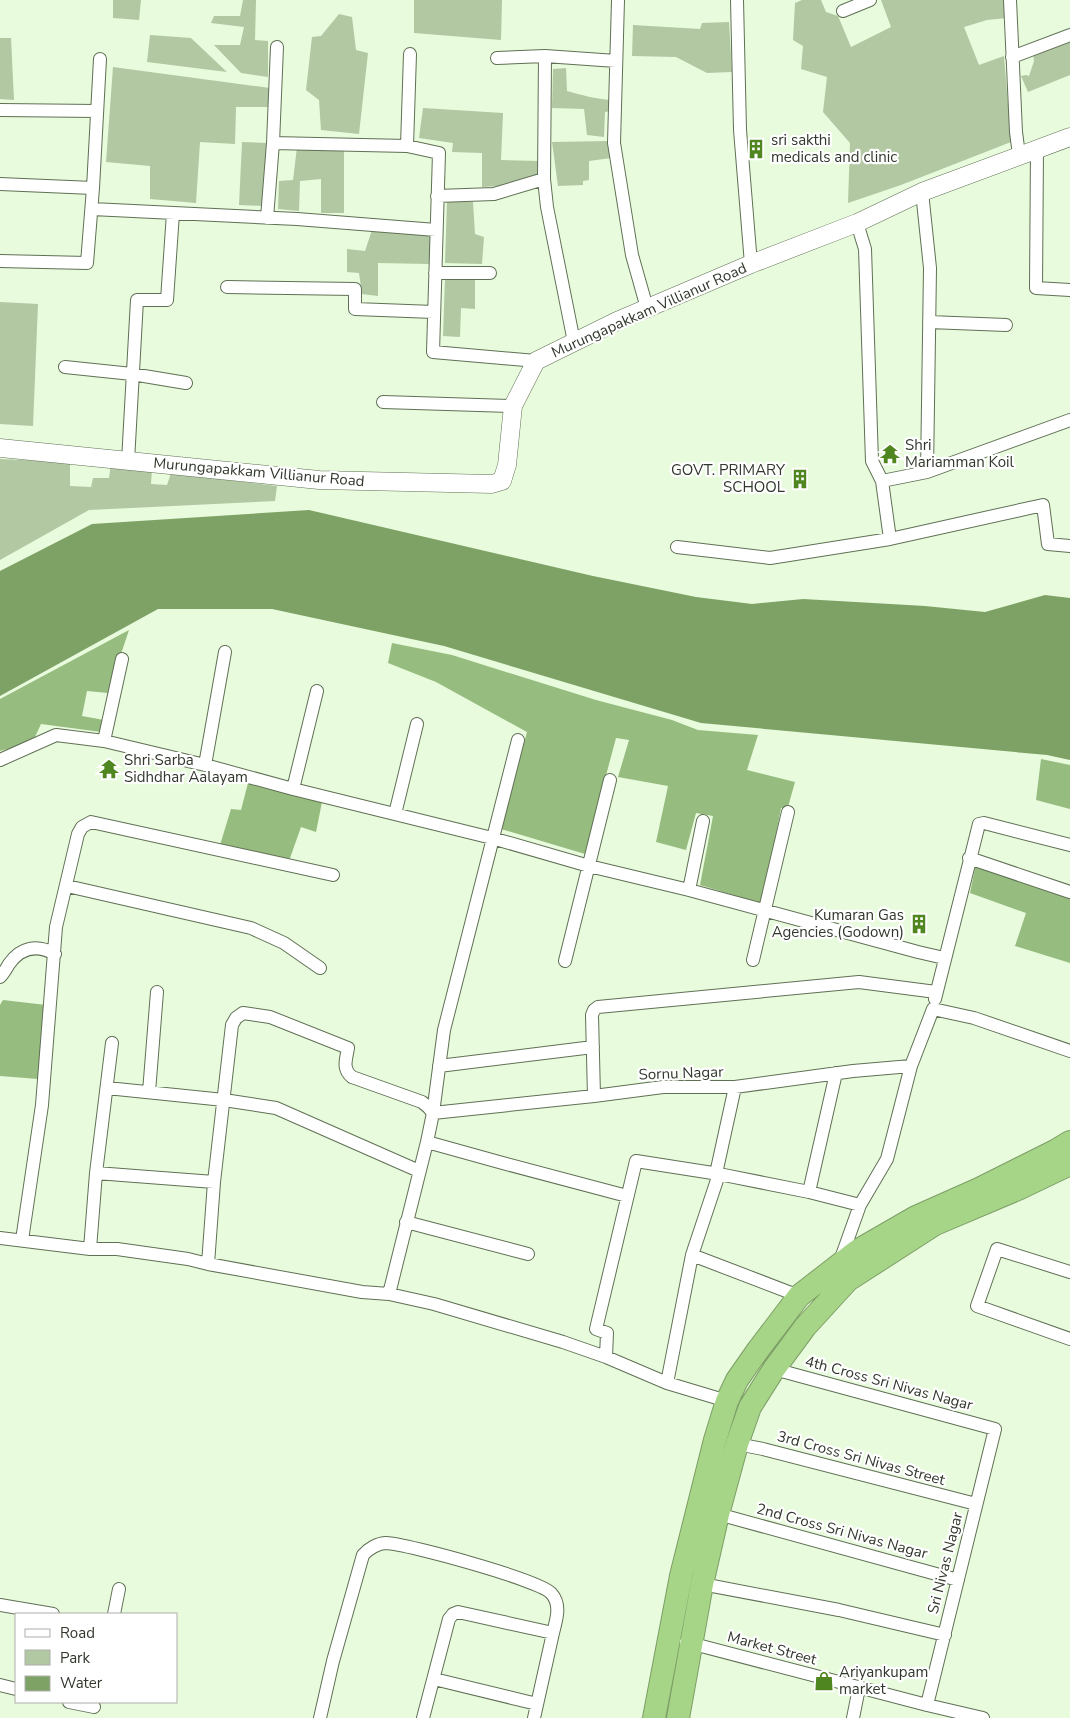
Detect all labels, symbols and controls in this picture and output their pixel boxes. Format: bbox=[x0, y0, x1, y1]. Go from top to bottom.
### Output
place label: sri sakthi medicals and clinic bbox=[771, 130, 897, 167]
building icon: sri sakthi medicals and clinic bbox=[745, 138, 767, 160]
street label: Murungapakkam Villianur Road bbox=[548, 258, 750, 362]
place label: Shri Mariamman Koil bbox=[905, 435, 1015, 472]
temple icon: Shri Mariamman Koil bbox=[879, 443, 901, 465]
street label: Murungapakkam Villianur Road bbox=[153, 453, 365, 491]
place label: GOVT. PRIMARY SCHOOL bbox=[671, 460, 786, 497]
building icon: GOVT. PRIMARY SCHOOL bbox=[789, 468, 811, 490]
place label: Shri Sarba Sidhdhar Aalayam bbox=[124, 750, 248, 787]
temple icon: Shri Sarba Sidhdhar Aalayam bbox=[98, 758, 120, 780]
place label: Kumaran Gas Agencies (Godown) bbox=[772, 905, 904, 942]
building icon: Kumaran Gas Agencies (Godown) bbox=[908, 913, 930, 935]
street label: Sornu Nagar bbox=[638, 1062, 724, 1084]
street label: 4th Cross Sri Nivas Nagar bbox=[803, 1351, 976, 1415]
street label: 3rd Cross Sri Nivas Street bbox=[775, 1426, 948, 1490]
street label: 2nd Cross Sri Nivas Nagar bbox=[754, 1499, 930, 1564]
street label: Sri Nivas Nagar bbox=[923, 1509, 967, 1616]
legend bbox=[15, 1613, 178, 1703]
text: Road bbox=[60, 1623, 95, 1643]
street label: Market Street bbox=[725, 1627, 819, 1670]
text: Park bbox=[60, 1648, 90, 1668]
place label: Ariyankupam market bbox=[839, 1662, 928, 1699]
shop icon: Ariyankupam market bbox=[813, 1670, 835, 1692]
text: Water bbox=[60, 1673, 103, 1693]

